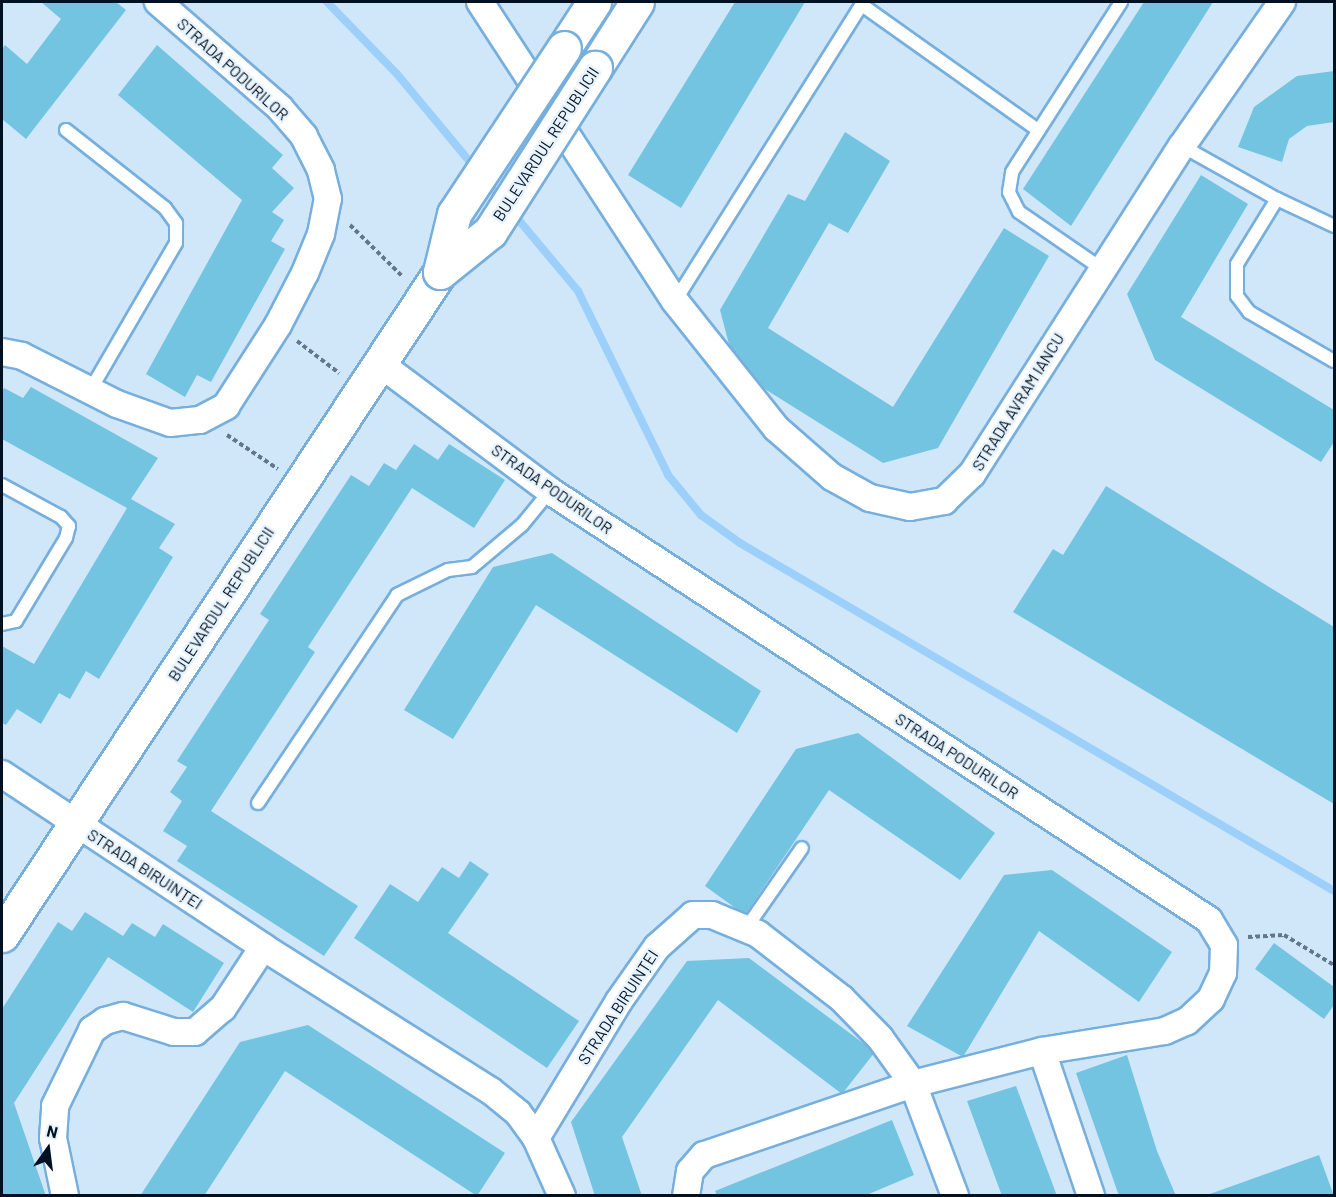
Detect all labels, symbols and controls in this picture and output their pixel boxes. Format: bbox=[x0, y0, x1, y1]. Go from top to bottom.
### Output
street label: STRADA PODURILOR bbox=[173, 14, 293, 124]
street label: BULEVARDUL REPUBLICII bbox=[489, 63, 603, 225]
street label: STRADA AVRAM IANCU bbox=[968, 330, 1068, 474]
street label: STRADA PODURILOR bbox=[488, 440, 616, 538]
street label: BULEVARDUL REPUBLICII bbox=[164, 523, 278, 685]
street label: STRADA PODURILOR bbox=[892, 709, 1022, 803]
street label: STRADA BIRUINȚEI bbox=[84, 825, 206, 913]
street label: STRADA BIRUINȚEI bbox=[574, 946, 662, 1068]
north arrow bbox=[18, 1119, 78, 1179]
text: N bbox=[45, 1121, 60, 1142]

